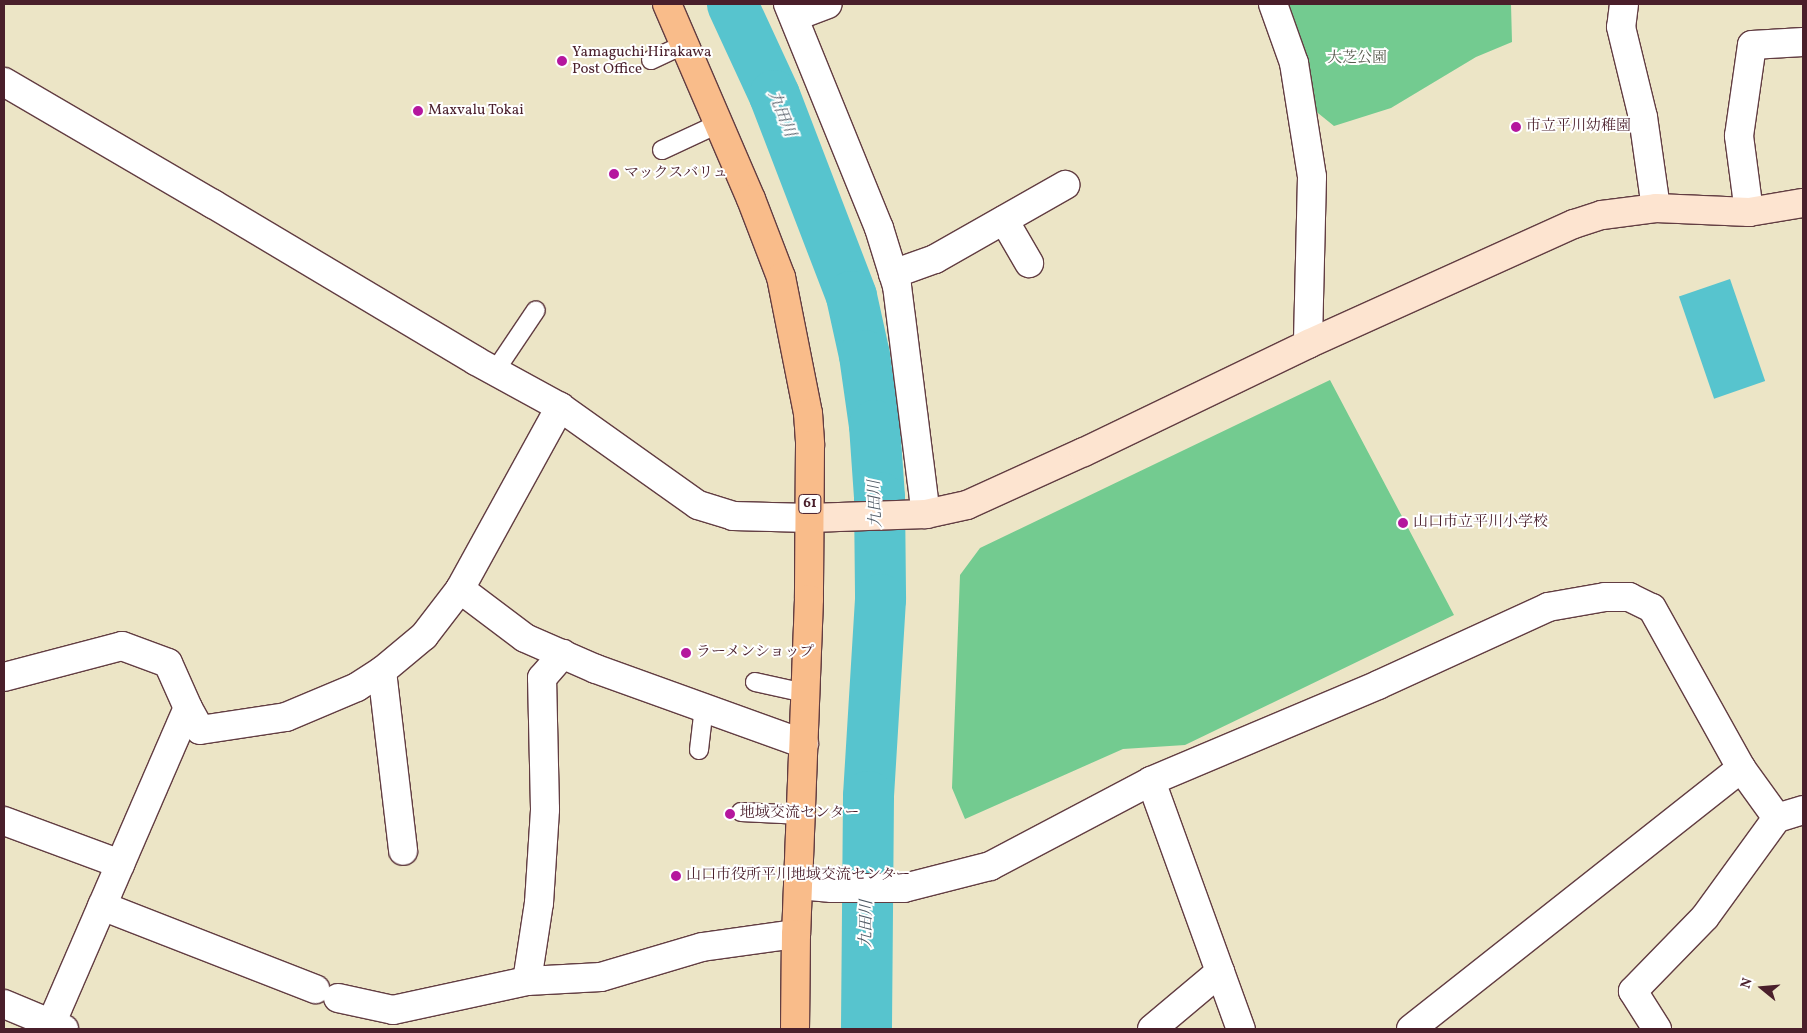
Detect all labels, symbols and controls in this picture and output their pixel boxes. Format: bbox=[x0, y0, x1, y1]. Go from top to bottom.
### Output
place label: Yamaguchi Hirakawa Post Office bbox=[572, 43, 711, 78]
park label: 大芝公園 bbox=[1327, 50, 1387, 68]
marker: Yamaguchi Hirakawa Post Office bbox=[556, 55, 568, 67]
water label: 九田川 bbox=[763, 88, 799, 140]
place label: Maxvalu Tokai bbox=[428, 102, 524, 120]
marker: Maxvalu Tokai bbox=[412, 105, 424, 117]
place label: 市立平川幼稚園 bbox=[1526, 118, 1631, 136]
marker: 市立平川幼稚園 bbox=[1510, 121, 1522, 133]
place label: マックスバリュ bbox=[624, 165, 729, 183]
marker: マックスバリュ bbox=[608, 168, 620, 180]
water label: 九田川 bbox=[866, 480, 886, 528]
road number: 61 bbox=[798, 492, 822, 516]
place label: 山口市立平川小学校 bbox=[1413, 514, 1548, 532]
marker: 山口市立平川小学校 bbox=[1397, 517, 1409, 529]
place label: ラーメンショップ bbox=[696, 644, 816, 662]
marker: ラーメンショップ bbox=[680, 647, 692, 659]
place label: 地域交流センター bbox=[740, 805, 860, 823]
marker: 地域交流センター bbox=[724, 808, 736, 820]
place label: 山口市役所平川地域交流センター bbox=[686, 867, 911, 885]
marker: 山口市役所平川地域交流センター bbox=[670, 870, 682, 882]
water label: 九田川 bbox=[857, 900, 877, 948]
north arrow bbox=[1737, 963, 1787, 1013]
text: N bbox=[1737, 976, 1758, 991]

